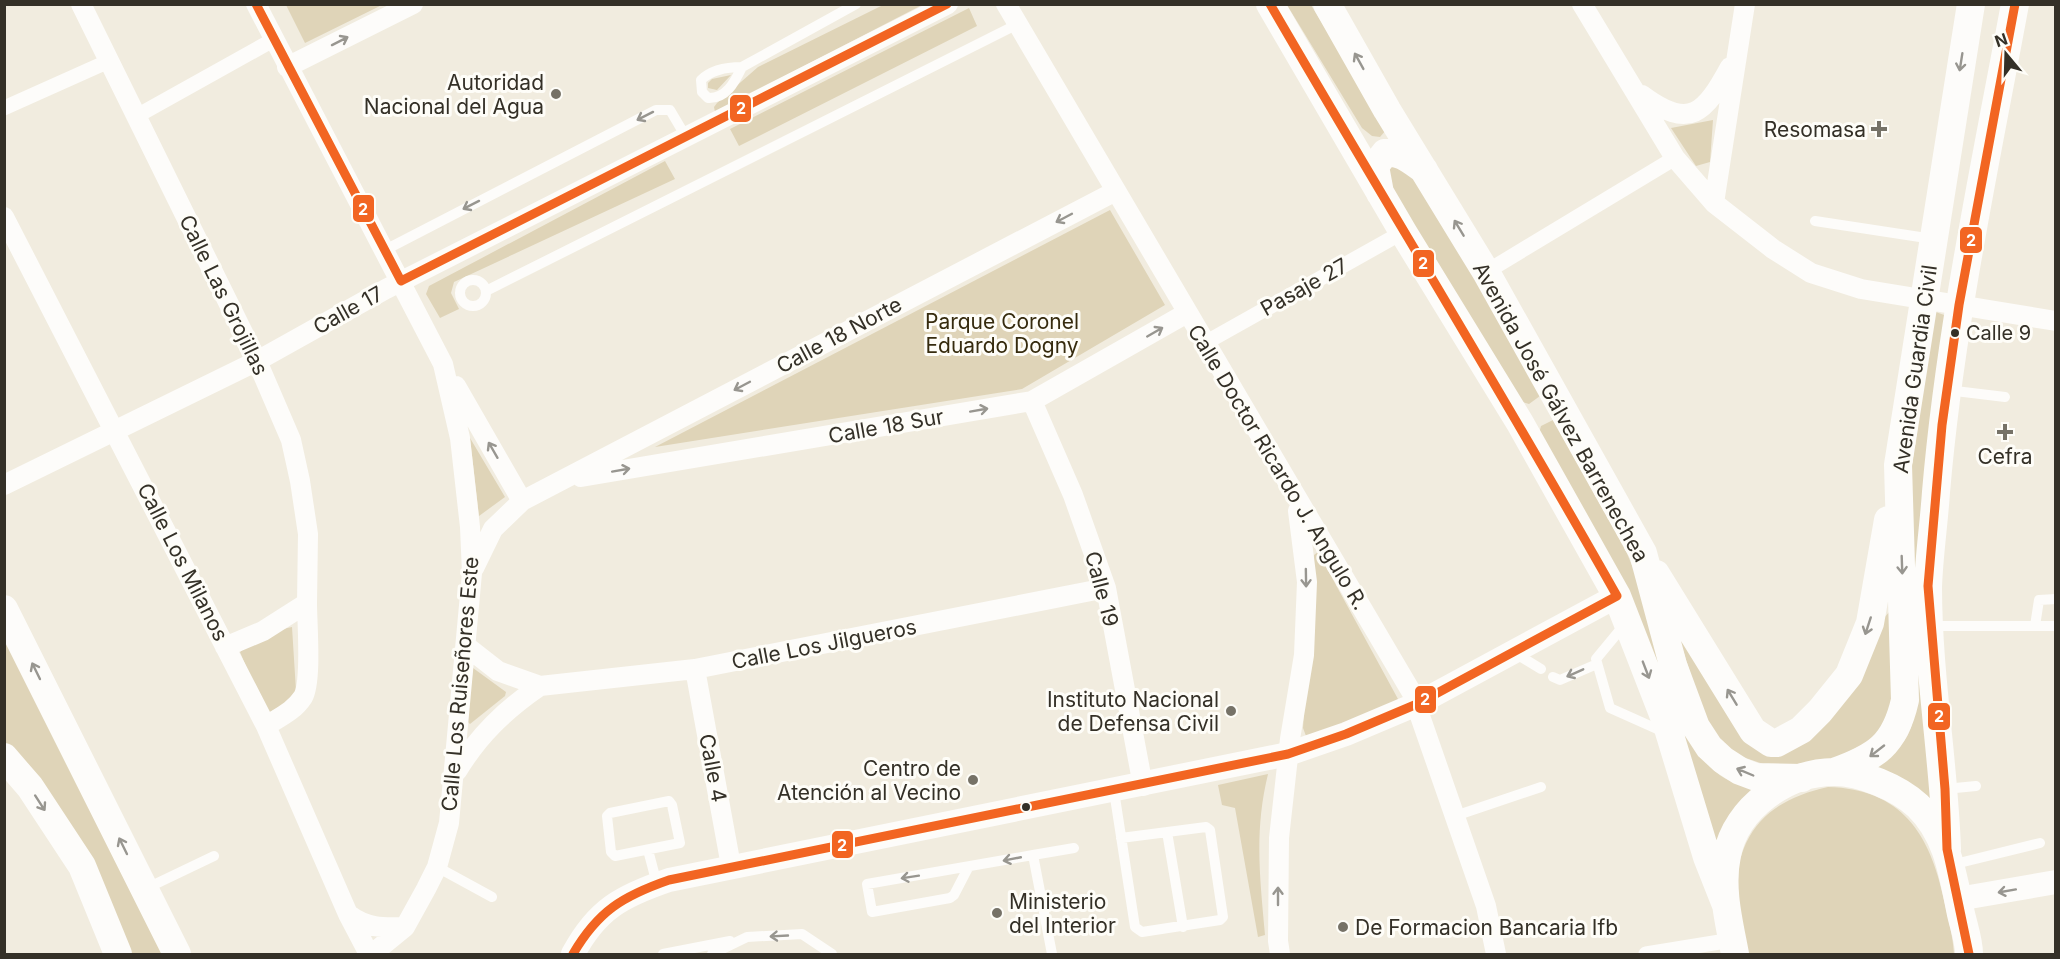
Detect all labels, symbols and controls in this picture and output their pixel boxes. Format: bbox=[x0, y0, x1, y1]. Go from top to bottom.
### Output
north arrow bbox=[1976, 24, 2036, 84]
text: N bbox=[1992, 28, 2010, 51]
one-way arrow bbox=[330, 35, 348, 46]
one-way arrow bbox=[1956, 52, 1967, 72]
one-way arrow bbox=[1353, 53, 1365, 70]
place label: Autoridad Nacional del Agua bbox=[364, 70, 544, 119]
marker: Autoridad Nacional del Agua bbox=[549, 87, 563, 101]
line badge: 2 bbox=[729, 94, 752, 123]
text: 2 bbox=[736, 98, 746, 118]
one-way arrow bbox=[636, 111, 654, 122]
place label: Resomasa bbox=[1764, 117, 1866, 142]
marker: Resomasa bbox=[1870, 120, 1888, 138]
line badge: 2 bbox=[352, 194, 375, 223]
text: 2 bbox=[358, 199, 368, 219]
one-way arrow bbox=[463, 200, 481, 212]
street label: Calle Las Grojillas bbox=[174, 211, 274, 379]
one-way arrow bbox=[1056, 212, 1073, 224]
one-way arrow bbox=[1453, 220, 1465, 237]
line badge: 2 bbox=[1959, 226, 1983, 254]
text: 2 bbox=[1966, 230, 1976, 250]
line badge: 2 bbox=[1412, 249, 1435, 278]
street label: Pasaje 27 bbox=[1256, 253, 1352, 321]
text: 2 bbox=[1418, 253, 1428, 273]
street label: Avenida José Gálvez Barrenechea bbox=[1468, 258, 1654, 566]
street label: Avenida Guardia Civil bbox=[1888, 263, 1942, 475]
street label: Calle 17 bbox=[309, 281, 387, 339]
street label: Calle 18 Norte bbox=[772, 291, 906, 379]
park label: Parque Coronel Eduardo Dogny bbox=[925, 309, 1079, 358]
street label: Calle Doctor Ricardo J. Angulo R. bbox=[1183, 320, 1373, 614]
place label: Calle 9 bbox=[1966, 321, 2031, 345]
one-way arrow bbox=[1146, 325, 1163, 337]
marker: Calle 9 bbox=[1949, 327, 1961, 339]
one-way arrow bbox=[734, 381, 752, 392]
street label: Calle 18 Sur bbox=[826, 404, 946, 448]
one-way arrow bbox=[969, 405, 988, 416]
marker: Cefra bbox=[1996, 423, 2014, 441]
one-way arrow bbox=[486, 442, 498, 459]
place label: Cefra bbox=[1977, 444, 2033, 469]
one-way arrow bbox=[611, 465, 630, 476]
street label: Calle Los Milanos bbox=[132, 479, 234, 645]
street label: Calle 19 bbox=[1080, 549, 1124, 629]
one-way arrow bbox=[1896, 555, 1907, 575]
street label: Calle Los Ruiseñores Este bbox=[436, 556, 484, 812]
one-way arrow bbox=[1300, 567, 1312, 587]
street label: Calle Los Jilgueros bbox=[729, 614, 919, 674]
one-way arrow bbox=[1862, 616, 1873, 635]
one-way arrow bbox=[1642, 660, 1653, 679]
one-way arrow bbox=[29, 663, 41, 681]
one-way arrow bbox=[1567, 668, 1585, 680]
line badge: 2 bbox=[1414, 685, 1437, 714]
place label: Instituto Nacional de Defensa Civil bbox=[1047, 687, 1219, 736]
text: 2 bbox=[1420, 689, 1430, 709]
one-way arrow bbox=[1726, 689, 1738, 706]
line badge: 2 bbox=[1927, 702, 1951, 731]
marker: Instituto Nacional de Defensa Civil bbox=[1224, 704, 1238, 718]
text: 2 bbox=[1934, 706, 1944, 726]
street label: Calle 4 bbox=[694, 732, 732, 804]
one-way arrow bbox=[1869, 744, 1885, 757]
place label: Centro de Atención al Vecino bbox=[777, 756, 961, 805]
one-way arrow bbox=[1736, 766, 1754, 777]
marker: Centro de Atención al Vecino bbox=[966, 773, 980, 787]
one-way arrow bbox=[35, 794, 47, 811]
unlabelled marker bbox=[1020, 801, 1032, 813]
line badge: 2 bbox=[831, 830, 854, 859]
text: 2 bbox=[837, 835, 847, 855]
one-way arrow bbox=[116, 837, 128, 855]
one-way arrow bbox=[1003, 854, 1023, 865]
one-way arrow bbox=[900, 871, 920, 882]
one-way arrow bbox=[1997, 885, 2017, 896]
one-way arrow bbox=[1272, 887, 1284, 907]
place label: Ministerio del Interior bbox=[1009, 889, 1116, 938]
marker: Ministerio del Interior bbox=[990, 906, 1004, 920]
place label: De Formacion Bancaria Ifb bbox=[1355, 915, 1618, 940]
marker: De Formacion Bancaria Ifb bbox=[1336, 920, 1350, 934]
one-way arrow bbox=[770, 930, 790, 941]

